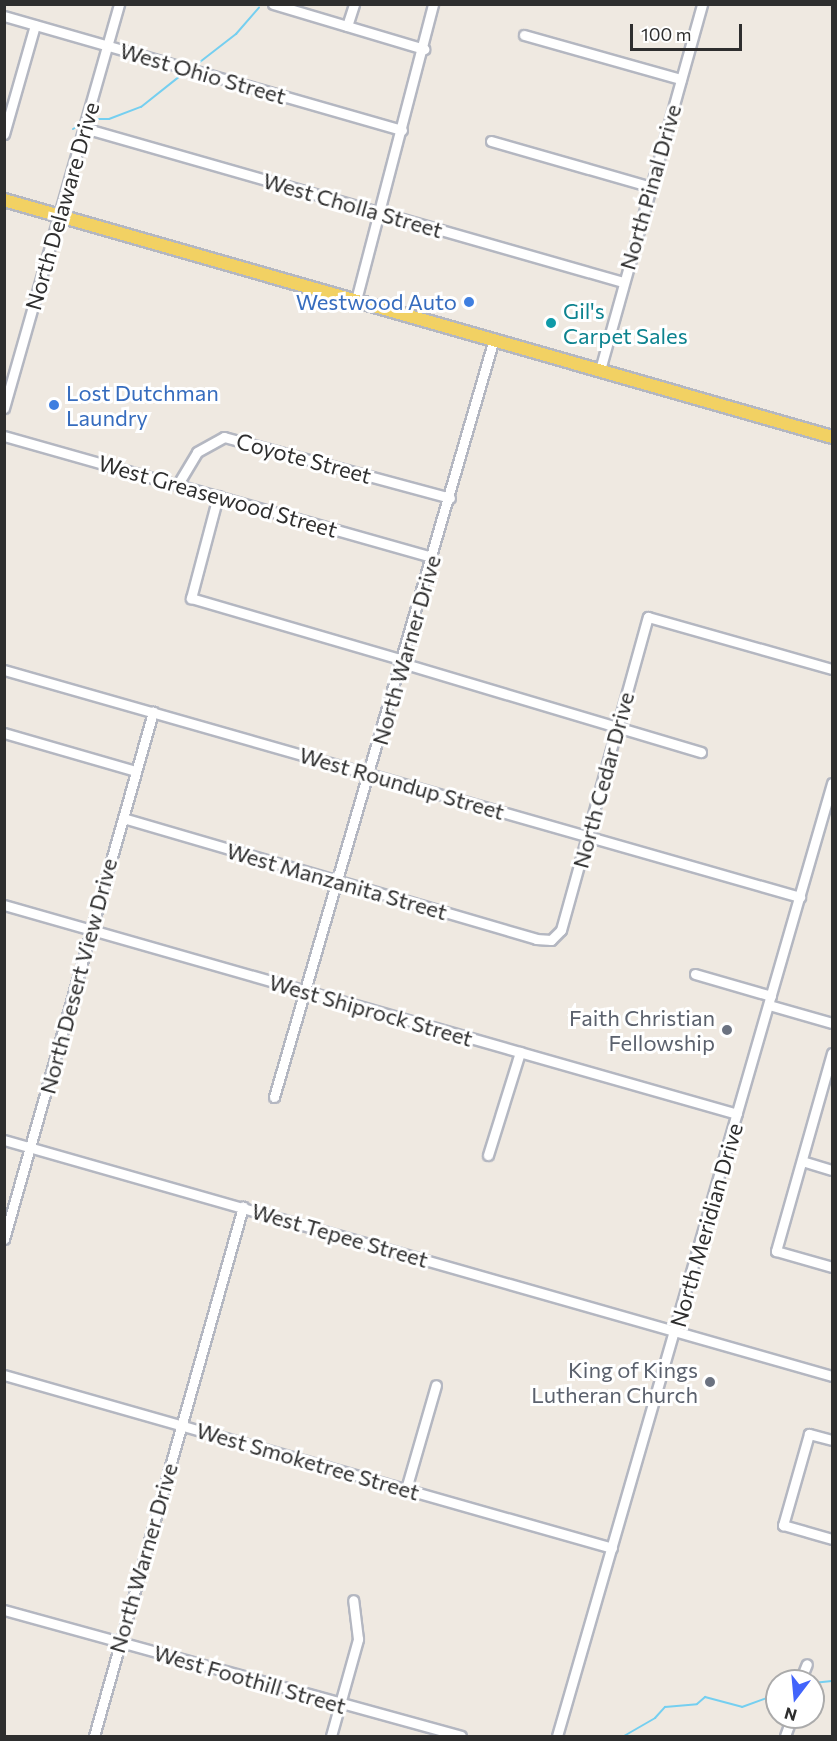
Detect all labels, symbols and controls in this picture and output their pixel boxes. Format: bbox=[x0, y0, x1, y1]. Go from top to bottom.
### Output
scale bar bbox=[633, 12, 746, 50]
text: 100 m bbox=[641, 23, 691, 45]
street label: West Ohio Street bbox=[117, 37, 289, 109]
street label: North Delaware Drive bbox=[20, 99, 104, 313]
street label: North Pinal Drive bbox=[614, 101, 686, 273]
street label: West Cholla Street bbox=[260, 167, 446, 243]
place label: Westwood Auto bbox=[296, 289, 457, 315]
marker: Westwood Auto bbox=[462, 295, 476, 309]
place label: Gil's Carpet Sales bbox=[563, 297, 688, 348]
marker: Gil's Carpet Sales bbox=[544, 316, 558, 330]
place label: Lost Dutchman Laundry bbox=[66, 379, 219, 430]
marker: Lost Dutchman Laundry bbox=[47, 398, 61, 412]
street label: Coyote Street bbox=[234, 427, 374, 489]
street label: West Greasewood Street bbox=[96, 449, 340, 543]
street label: North Warner Drive bbox=[366, 552, 446, 748]
street label: North Cedar Drive bbox=[567, 689, 639, 871]
street label: West Roundup Street bbox=[296, 741, 508, 825]
street label: West Manzanita Street bbox=[224, 837, 450, 925]
street label: North Desert View Drive bbox=[34, 855, 122, 1097]
street label: West Shiprock Street bbox=[266, 968, 476, 1052]
place label: Faith Christian Fellowship bbox=[569, 1004, 715, 1056]
marker: Faith Christian Fellowship bbox=[720, 1023, 734, 1037]
street label: North Meridian Drive bbox=[664, 1120, 748, 1330]
street label: West Tepee Street bbox=[249, 1197, 431, 1273]
place label: King of Kings Lutheran Church bbox=[531, 1356, 698, 1408]
marker: King of Kings Lutheran Church bbox=[703, 1375, 717, 1389]
street label: West Smoketree Street bbox=[193, 1416, 423, 1506]
street label: North Warner Drive bbox=[103, 1460, 183, 1656]
street label: West Foothill Street bbox=[151, 1639, 349, 1719]
north arrow bbox=[765, 1669, 825, 1729]
text: N bbox=[782, 1704, 799, 1726]

